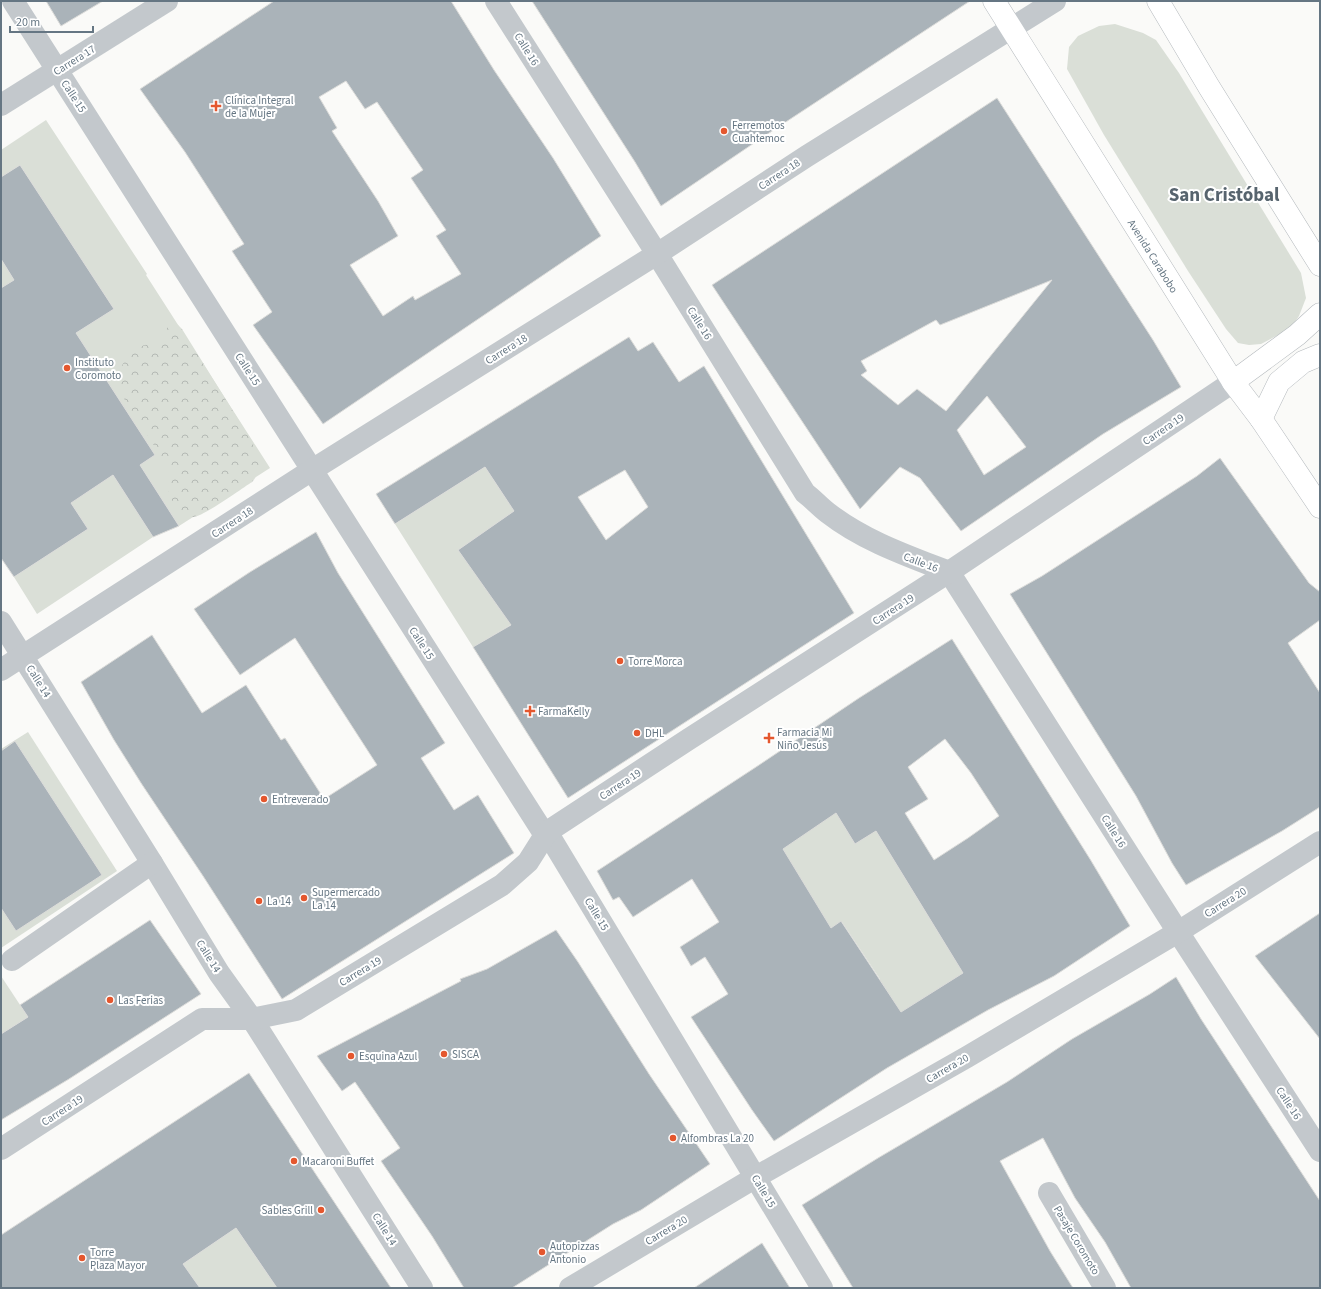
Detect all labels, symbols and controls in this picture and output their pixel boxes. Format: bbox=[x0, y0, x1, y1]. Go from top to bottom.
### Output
scale bar bbox=[10, 8, 93, 34]
text: 20 m bbox=[16, 14, 40, 31]
street label: Calle 16 bbox=[511, 30, 543, 69]
street label: Carrera 17 bbox=[50, 42, 98, 79]
street label: Calle 15 bbox=[57, 77, 90, 115]
place label: Clínica Integral de la Mujer bbox=[225, 93, 294, 121]
marker: Clínica Integral de la Mujer bbox=[210, 100, 222, 112]
place label: Ferremotos Cuahtemoc bbox=[732, 118, 785, 146]
marker: Ferremotos Cuahtemoc bbox=[719, 126, 729, 136]
street label: Carrera 18 bbox=[755, 155, 804, 194]
district label: San Cristóbal bbox=[1169, 182, 1280, 209]
street label: Avenida Carabobo bbox=[1124, 217, 1181, 296]
street label: Calle 16 bbox=[684, 304, 716, 343]
street label: Carrera 18 bbox=[482, 330, 531, 368]
street label: Calle 15 bbox=[231, 350, 264, 388]
place label: Instituto Coromoto bbox=[75, 355, 121, 383]
marker: Instituto Coromoto bbox=[62, 363, 72, 373]
street label: Carrera 19 bbox=[1140, 410, 1187, 449]
street label: Carrera 18 bbox=[208, 503, 257, 542]
street label: Calle 16 bbox=[901, 549, 941, 576]
street label: Carrera 19 bbox=[869, 590, 917, 629]
street label: Calle 15 bbox=[405, 624, 438, 662]
place label: Torre Morca bbox=[628, 654, 682, 669]
marker: Torre Morca bbox=[615, 656, 625, 666]
street label: Calle 14 bbox=[23, 662, 55, 701]
place label: FarmaKelly bbox=[538, 704, 590, 719]
marker: FarmaKelly bbox=[525, 706, 535, 716]
place label: Farmacia Mi Niño Jesús bbox=[777, 725, 832, 753]
place label: DHL bbox=[645, 726, 665, 741]
marker: DHL bbox=[632, 728, 642, 738]
marker: Farmacia Mi Niño Jesús bbox=[764, 733, 774, 743]
street label: Carrera 19 bbox=[596, 765, 644, 804]
place label: Entreverado bbox=[272, 792, 329, 807]
marker: Entreverado bbox=[259, 794, 269, 804]
street label: Calle 16 bbox=[1098, 812, 1130, 851]
street label: Carrera 20 bbox=[1201, 884, 1249, 921]
place label: Supermercado La 14 bbox=[312, 885, 380, 913]
marker: Supermercado La 14 bbox=[299, 893, 309, 903]
place label: La 14 bbox=[267, 894, 292, 909]
street label: Calle 15 bbox=[581, 895, 612, 934]
marker: La 14 bbox=[254, 896, 264, 906]
street label: Calle 14 bbox=[193, 937, 225, 976]
street label: Carrera 19 bbox=[336, 953, 384, 990]
place label: Las Ferias bbox=[118, 993, 164, 1008]
marker: Las Ferias bbox=[105, 995, 115, 1005]
place label: SISCA bbox=[452, 1047, 479, 1062]
place label: Esquina Azul bbox=[359, 1049, 417, 1064]
marker: SISCA bbox=[439, 1049, 449, 1059]
street label: Carrera 20 bbox=[923, 1050, 971, 1087]
marker: Esquina Azul bbox=[346, 1051, 356, 1061]
street label: Calle 16 bbox=[1272, 1084, 1305, 1123]
street label: Carrera 19 bbox=[38, 1091, 86, 1130]
place label: Alfombras La 20 bbox=[681, 1131, 754, 1146]
marker: Alfombras La 20 bbox=[668, 1133, 678, 1143]
place label: Macaroni Buffet bbox=[302, 1154, 375, 1169]
marker: Macaroni Buffet bbox=[289, 1156, 299, 1166]
street label: Calle 15 bbox=[748, 1172, 779, 1211]
place label: Sables Grill bbox=[262, 1203, 313, 1218]
street label: Pasaje Coromoto bbox=[1050, 1203, 1103, 1278]
marker: Sables Grill bbox=[316, 1205, 326, 1215]
street label: Calle 14 bbox=[369, 1210, 401, 1249]
street label: Carrera 20 bbox=[642, 1212, 690, 1249]
place label: Autopizzas Antonio bbox=[550, 1239, 600, 1267]
place label: Torre Plaza Mayor bbox=[90, 1245, 145, 1273]
marker: Autopizzas Antonio bbox=[537, 1247, 547, 1257]
marker: Torre Plaza Mayor bbox=[77, 1253, 87, 1263]

